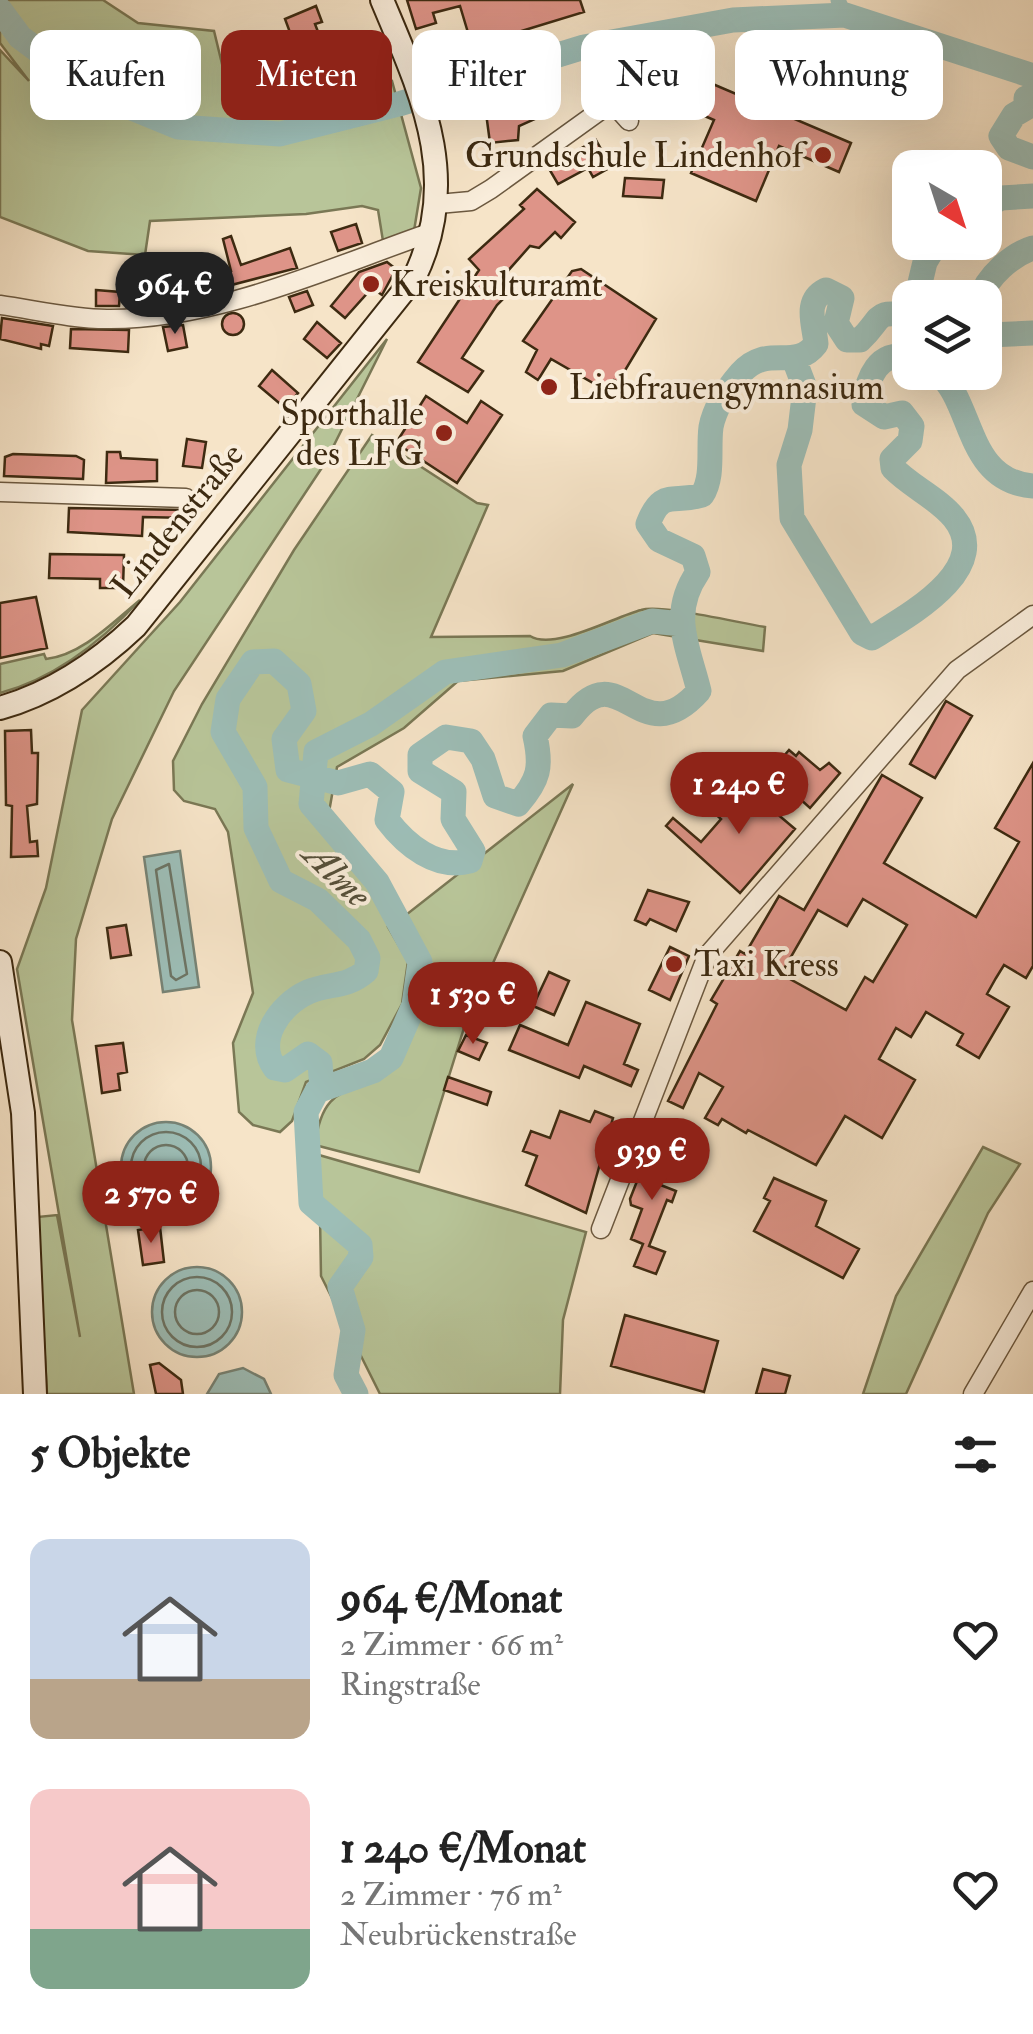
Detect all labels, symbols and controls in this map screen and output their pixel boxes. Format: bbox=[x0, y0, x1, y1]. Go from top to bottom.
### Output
chip: Kaufen bbox=[30, 30, 201, 120]
chip: Mieten bbox=[221, 30, 392, 120]
chip: Filter bbox=[412, 30, 561, 120]
chip: Neu bbox=[581, 30, 715, 120]
chip: Wohnung bbox=[735, 30, 943, 120]
place label: Grundschule Lindenhof bbox=[465, 134, 808, 178]
marker: Grundschule Lindenhof bbox=[812, 144, 834, 166]
north arrow bbox=[892, 150, 1002, 260]
map controls bbox=[892, 150, 1002, 390]
pin: 964 € bbox=[105, 252, 245, 337]
place label: Kreiskulturamt bbox=[391, 263, 603, 307]
text: 964 € bbox=[137, 264, 213, 304]
marker: Kreiskulturamt bbox=[360, 273, 382, 295]
button: layers bbox=[892, 280, 1002, 390]
place label: Liebfrauengymnasium bbox=[569, 366, 884, 410]
marker: Liebfrauengymnasium bbox=[538, 376, 560, 398]
place label: Sporthalle des LFG bbox=[280, 392, 424, 476]
marker: Sporthalle des LFG bbox=[433, 422, 455, 444]
street label: Lindenstraße bbox=[102, 434, 254, 607]
pin: 1 240 € bbox=[647, 752, 831, 837]
text: 1 240 € bbox=[692, 764, 786, 804]
water label: Alme bbox=[290, 828, 382, 919]
place label: Taxi Kress bbox=[694, 943, 839, 987]
marker: Taxi Kress bbox=[663, 953, 685, 975]
pin: 1 530 € bbox=[381, 962, 565, 1047]
text: 1 530 € bbox=[430, 974, 516, 1014]
pin: 939 € bbox=[582, 1118, 722, 1203]
text: 939 € bbox=[617, 1130, 687, 1170]
pin: 2 570 € bbox=[59, 1161, 243, 1246]
text: 2 570 € bbox=[104, 1173, 198, 1213]
icon: filters bbox=[948, 1427, 1003, 1482]
text: 5 Objekte bbox=[30, 1428, 190, 1480]
text: 964 €/Monat bbox=[340, 1573, 562, 1625]
icon: home bbox=[110, 1579, 230, 1699]
icon: heart bbox=[948, 1612, 1003, 1667]
text: 2 Zimmer · 66 m² bbox=[340, 1625, 563, 1665]
text: Ringstraße bbox=[340, 1665, 481, 1705]
text: 1 240 €/Monat bbox=[340, 1823, 586, 1875]
icon: home bbox=[110, 1829, 230, 1949]
icon: heart bbox=[948, 1862, 1003, 1917]
text: 2 Zimmer · 76 m² bbox=[340, 1875, 561, 1915]
text: Neubrückenstraße bbox=[340, 1915, 577, 1955]

